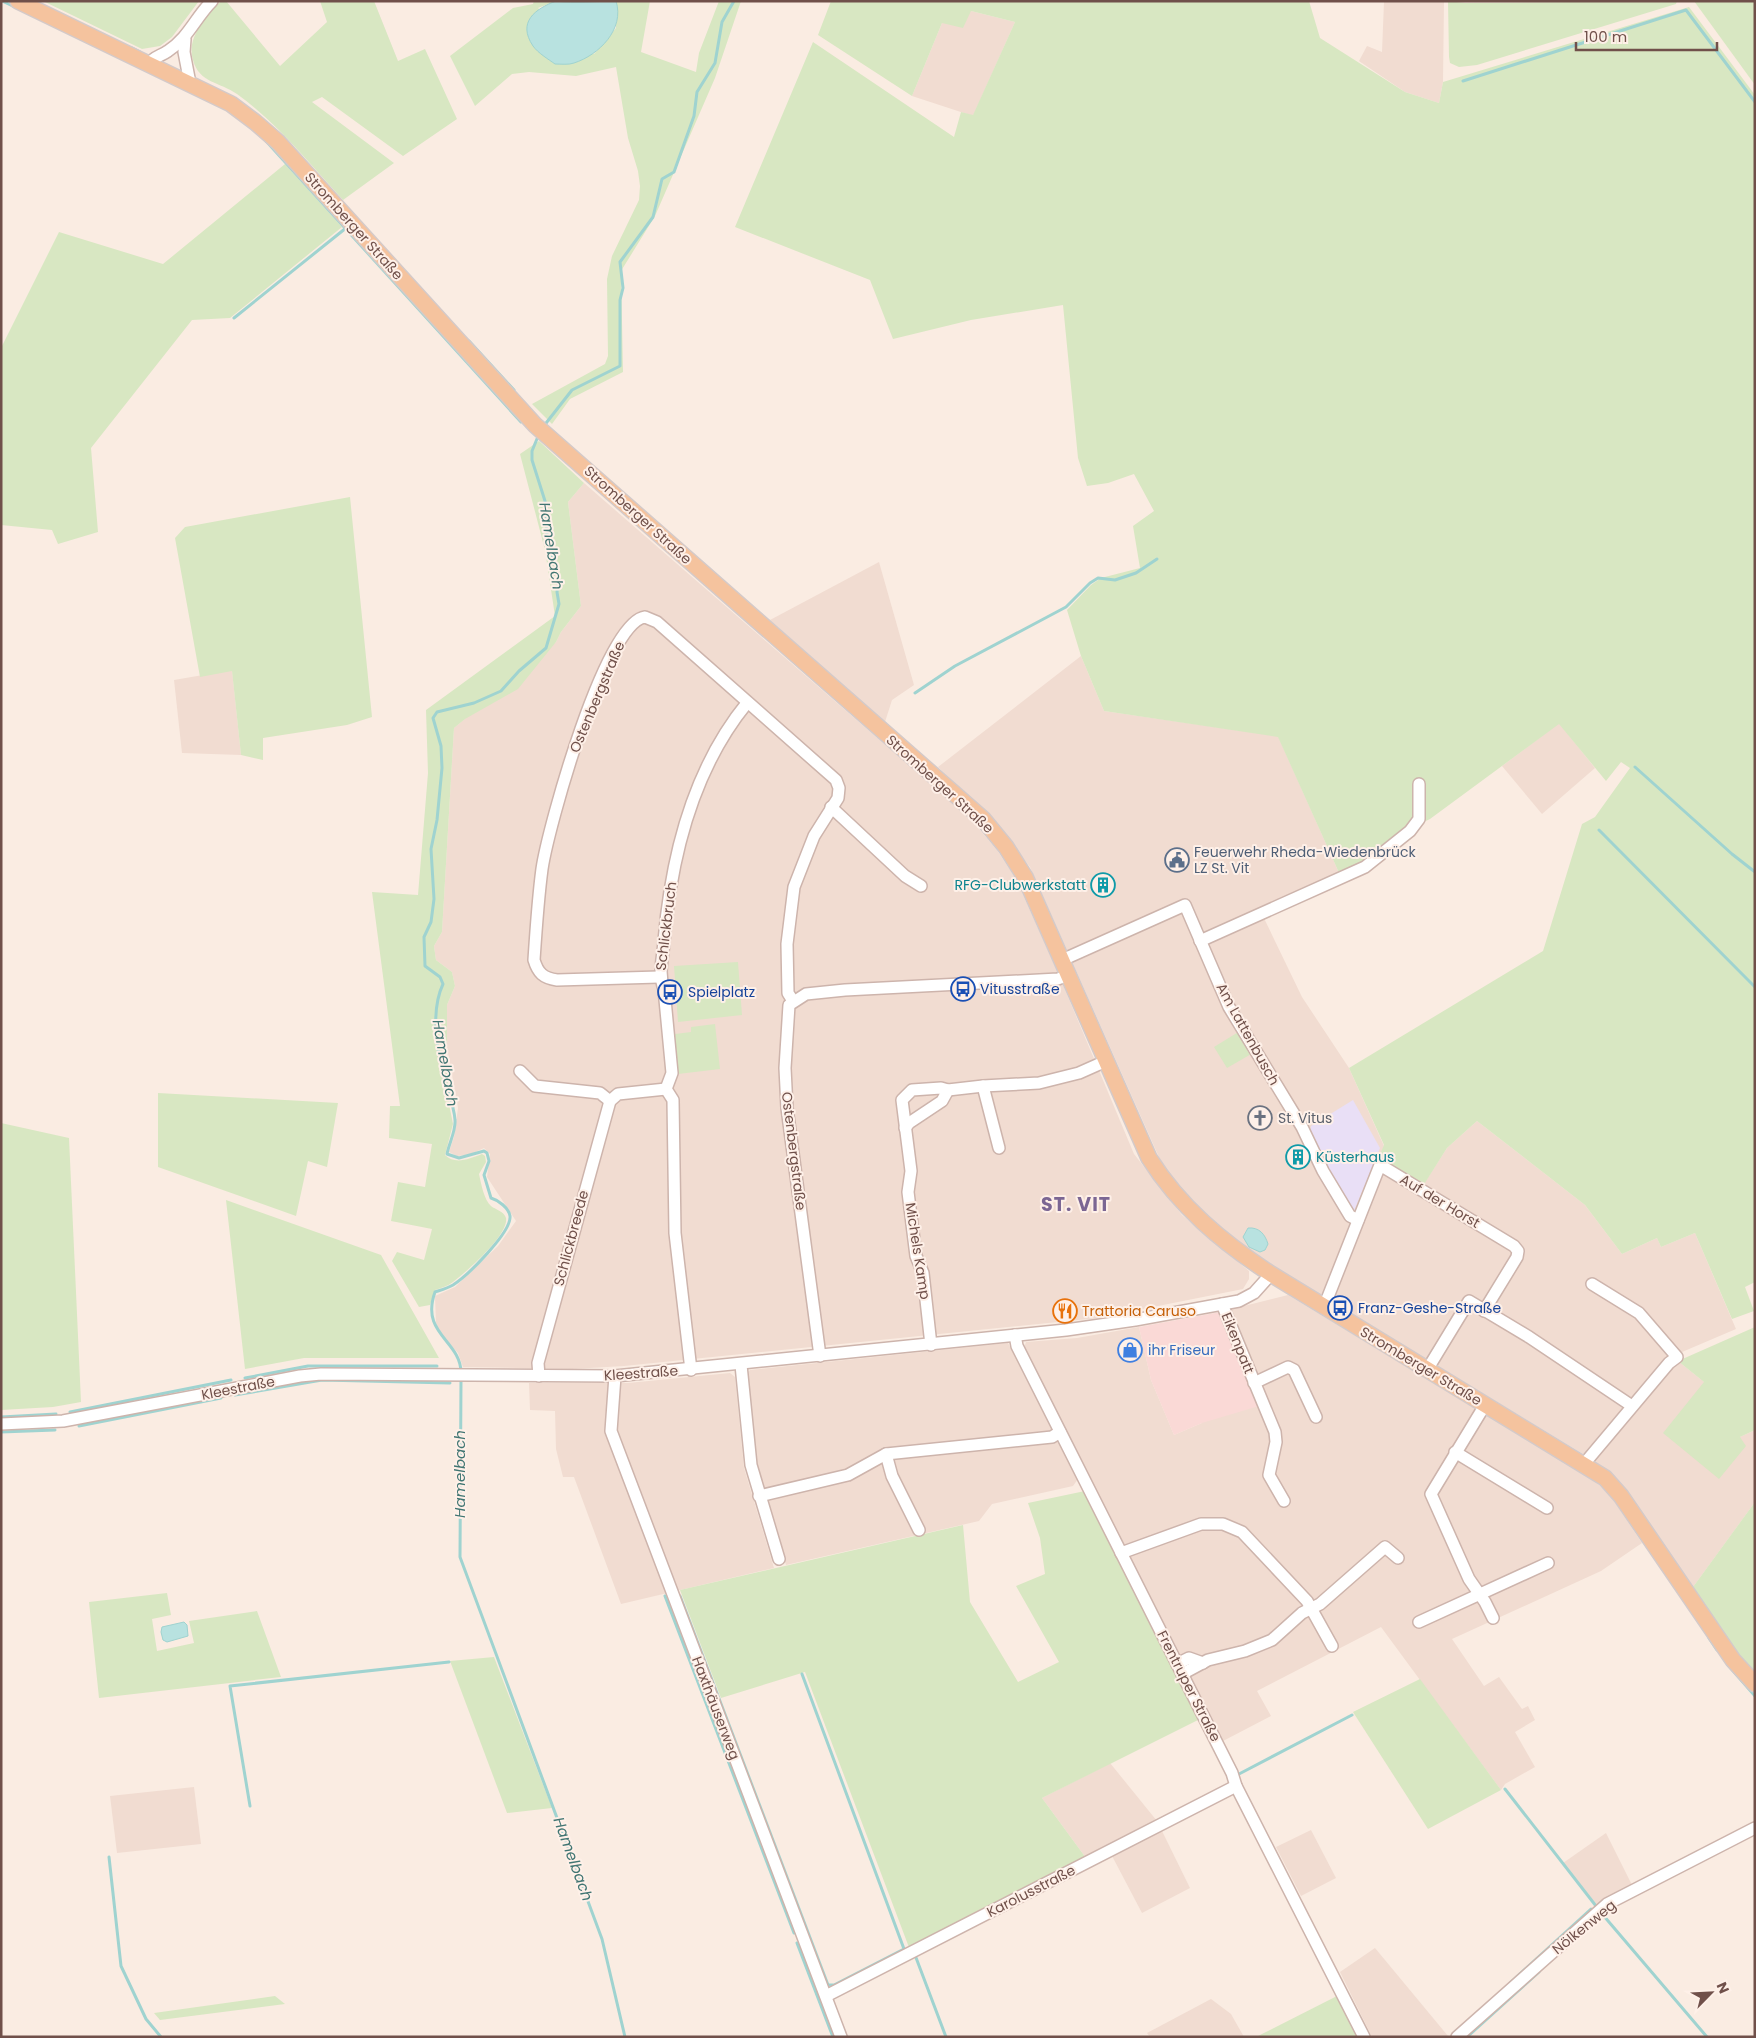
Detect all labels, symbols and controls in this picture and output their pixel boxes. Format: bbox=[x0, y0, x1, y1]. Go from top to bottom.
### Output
scale bar bbox=[1576, 20, 1717, 52]
text: 100 m bbox=[1584, 26, 1627, 47]
street label: Stromberger Straße bbox=[300, 168, 408, 284]
street label: Stromberger Straße bbox=[580, 461, 696, 569]
water label: Hamelbach bbox=[534, 501, 569, 591]
street label: Ostenbergstraße bbox=[565, 638, 630, 756]
street label: Stromberger Straße bbox=[882, 730, 998, 838]
place label: Feuerwehr Rheda-Wiedenbrück LZ St. Vit bbox=[1194, 842, 1417, 878]
public building icon: Feuerwehr Rheda-Wiedenbrück LZ St. Vit bbox=[1164, 847, 1190, 873]
building icon: RFG-Clubwerkstatt bbox=[1090, 872, 1116, 898]
place label: RFG-Clubwerkstatt bbox=[954, 875, 1086, 895]
street label: Schlickbruch bbox=[651, 880, 681, 972]
bus stop icon: Vitusstraße bbox=[950, 976, 976, 1002]
bus stop icon: Spielplatz bbox=[657, 979, 683, 1005]
place label: Vitusstraße bbox=[980, 979, 1060, 999]
street label: Am Lattenbusch bbox=[1212, 979, 1284, 1089]
place label: Spielplatz bbox=[688, 982, 755, 1002]
water label: Hamelbach bbox=[428, 1018, 463, 1108]
street label: Ostenbergstraße bbox=[777, 1091, 811, 1212]
church icon: St. Vitus bbox=[1247, 1105, 1273, 1131]
place label: St. Vitus bbox=[1278, 1108, 1332, 1128]
building icon: Küsterhaus bbox=[1285, 1144, 1311, 1170]
place label: Küsterhaus bbox=[1316, 1147, 1394, 1167]
street label: Auf der Horst bbox=[1396, 1169, 1484, 1233]
street label: Schlickbreede bbox=[549, 1188, 593, 1288]
district label: ST. VIT bbox=[1041, 1191, 1111, 1218]
street label: Michels Kamp bbox=[900, 1201, 936, 1301]
bus stop icon: Franz-Geshe-Straße bbox=[1327, 1295, 1353, 1321]
restaurant icon: Trattoria Caruso bbox=[1052, 1298, 1078, 1324]
place label: Franz-Geshe-Straße bbox=[1358, 1298, 1502, 1318]
place label: Trattoria Caruso bbox=[1082, 1301, 1196, 1321]
street label: Eikenpatt bbox=[1217, 1309, 1259, 1377]
street label: Stromberger Straße bbox=[1356, 1322, 1486, 1410]
shop icon: ihr Friseur bbox=[1117, 1337, 1143, 1363]
place label: ihr Friseur bbox=[1148, 1340, 1215, 1360]
street label: Kleestraße bbox=[603, 1360, 679, 1386]
street label: Kleestraße bbox=[200, 1371, 277, 1405]
water label: Hamelbach bbox=[449, 1430, 470, 1518]
street label: Frentruper Straße bbox=[1152, 1627, 1226, 1745]
street label: Haxthäuserweg bbox=[687, 1653, 745, 1763]
water label: Hamelbach bbox=[549, 1814, 598, 1904]
street label: Karolusstraße bbox=[983, 1860, 1079, 1922]
street label: Nölkenweg bbox=[1548, 1895, 1620, 1959]
north arrow bbox=[1686, 1968, 1736, 2018]
text: N bbox=[1712, 1979, 1734, 1997]

